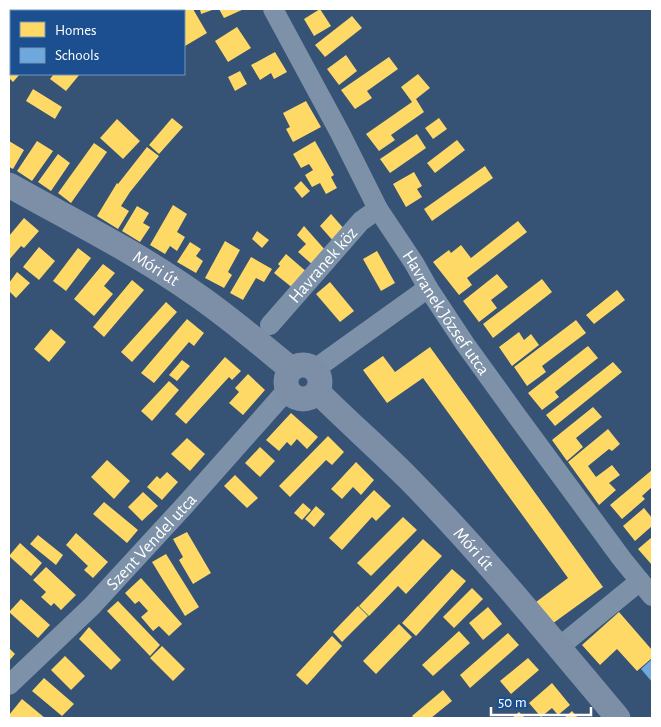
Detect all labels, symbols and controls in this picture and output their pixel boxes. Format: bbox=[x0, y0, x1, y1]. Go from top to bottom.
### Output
legend bbox=[10, 10, 185, 75]
text: Homes bbox=[55, 23, 97, 38]
text: Schools bbox=[55, 48, 99, 63]
street label: Havranek köz bbox=[286, 224, 361, 307]
street label: Móri út bbox=[129, 248, 182, 290]
street label: Havranek József utca bbox=[398, 248, 492, 379]
street label: Szent Vendel utca bbox=[103, 491, 200, 594]
street label: Móri út bbox=[450, 524, 497, 574]
scale bar bbox=[491, 684, 591, 716]
text: 50 m bbox=[498, 695, 527, 710]

